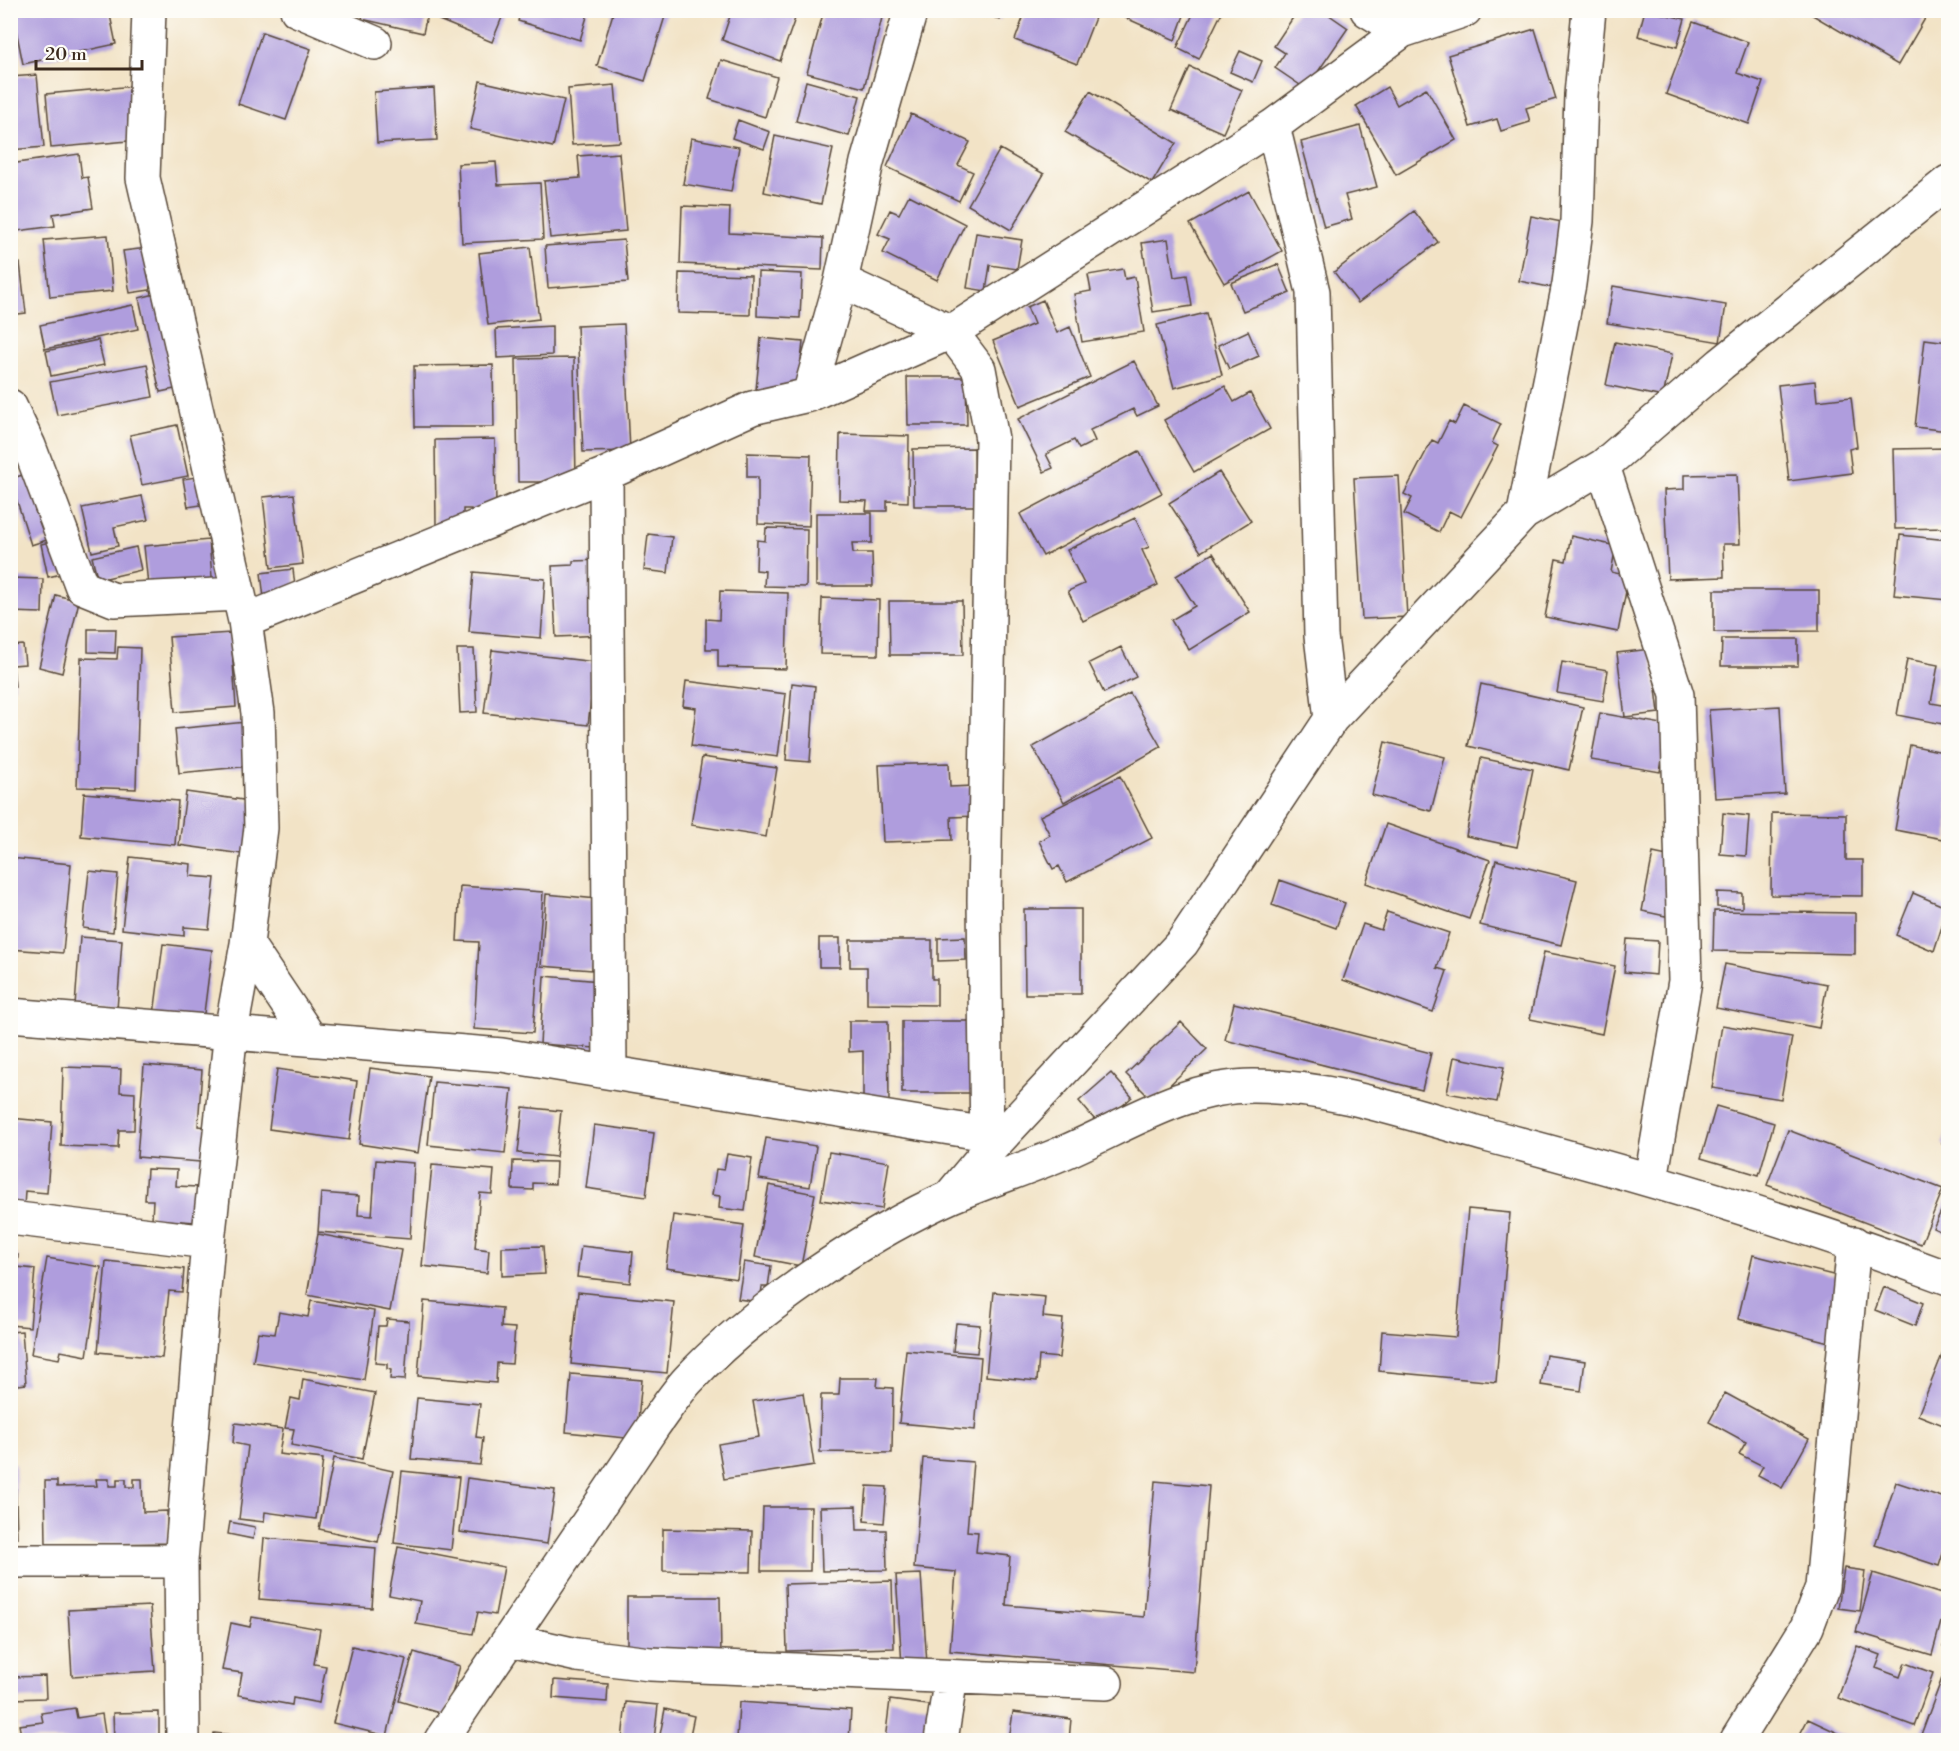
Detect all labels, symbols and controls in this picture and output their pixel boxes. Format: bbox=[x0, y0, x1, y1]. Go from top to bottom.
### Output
scale bar bbox=[36, 33, 142, 71]
text: 20 m bbox=[45, 43, 87, 66]

